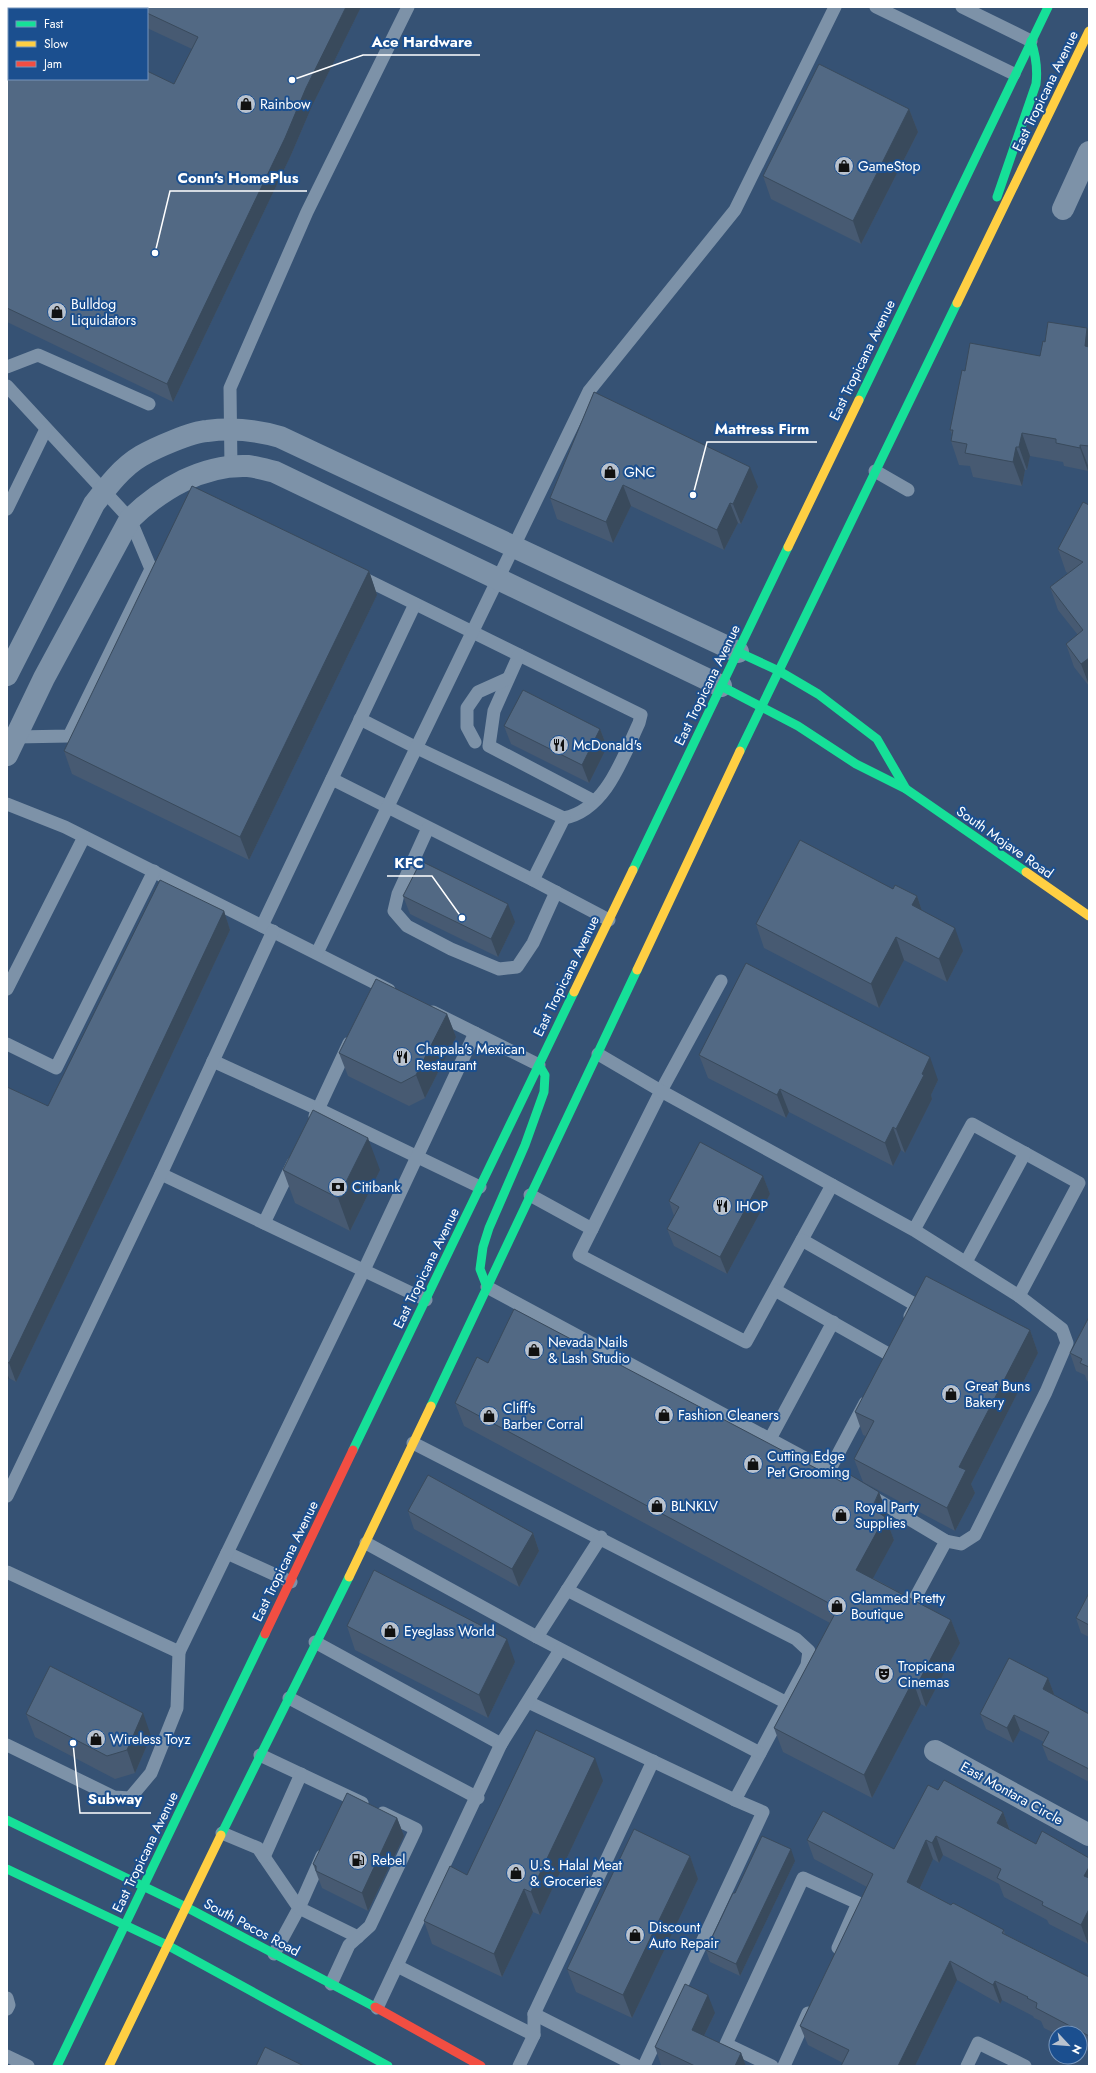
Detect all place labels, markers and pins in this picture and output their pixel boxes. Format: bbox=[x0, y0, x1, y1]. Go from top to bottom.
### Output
callout: Ace Hardware bbox=[363, 28, 480, 55]
shop icon: Rainbow bbox=[235, 93, 257, 115]
place label: Rainbow bbox=[260, 94, 311, 114]
shop icon: GameStop bbox=[833, 155, 855, 177]
place label: GameStop bbox=[858, 156, 920, 176]
callout: Conn's HomePlus bbox=[170, 164, 307, 191]
place label: Bulldog Liquidators bbox=[71, 294, 136, 330]
shop icon: Bulldog Liquidators bbox=[46, 301, 68, 323]
callout: Mattress Firm bbox=[707, 415, 817, 442]
shop icon: GNC bbox=[599, 461, 621, 483]
place label: GNC bbox=[624, 462, 655, 482]
restaurant icon: McDonald's bbox=[548, 734, 570, 756]
place label: McDonald's bbox=[573, 735, 642, 755]
callout: KFC bbox=[387, 849, 432, 876]
place label: Chapala's Mexican Restaurant bbox=[416, 1039, 525, 1075]
restaurant icon: Chapala's Mexican Restaurant bbox=[391, 1046, 413, 1068]
bank icon: Citibank bbox=[327, 1176, 349, 1198]
place label: Citibank bbox=[352, 1177, 401, 1197]
restaurant icon: IHOP bbox=[711, 1195, 733, 1217]
place label: IHOP bbox=[736, 1196, 768, 1216]
place label: Nevada Nails & Lash Studio bbox=[548, 1332, 630, 1368]
shop icon: Nevada Nails & Lash Studio bbox=[523, 1339, 545, 1361]
place label: Great Buns Bakery bbox=[965, 1376, 1030, 1412]
shop icon: Great Buns Bakery bbox=[940, 1383, 962, 1405]
place label: Cliff's Barber Corral bbox=[503, 1398, 583, 1434]
shop icon: Fashion Cleaners bbox=[653, 1404, 675, 1426]
shop icon: Cliff's Barber Corral bbox=[478, 1405, 500, 1427]
place label: Fashion Cleaners bbox=[678, 1405, 779, 1425]
place label: Cutting Edge Pet Grooming bbox=[767, 1446, 850, 1482]
shop icon: Cutting Edge Pet Grooming bbox=[742, 1453, 764, 1475]
shop icon: BLNKLV bbox=[646, 1495, 668, 1517]
place label: BLNKLV bbox=[671, 1496, 719, 1516]
place label: Royal Party Supplies bbox=[855, 1497, 920, 1533]
shop icon: Royal Party Supplies bbox=[830, 1504, 852, 1526]
place label: Glammed Pretty Boutique bbox=[851, 1588, 946, 1624]
shop icon: Glammed Pretty Boutique bbox=[826, 1595, 848, 1617]
shop icon: Eyeglass World bbox=[379, 1620, 401, 1642]
place label: Eyeglass World bbox=[404, 1621, 495, 1641]
place label: Tropicana Cinemas bbox=[898, 1656, 955, 1692]
theatre icon: Tropicana Cinemas bbox=[873, 1663, 895, 1685]
shop icon: Wireless Toyz bbox=[85, 1728, 107, 1750]
place label: Wireless Toyz bbox=[110, 1729, 191, 1749]
callout: Subway bbox=[80, 1786, 151, 1813]
fuel station icon: Rebel bbox=[347, 1849, 369, 1871]
place label: Rebel bbox=[372, 1850, 405, 1870]
place label: U.S. Halal Meat & Groceries bbox=[530, 1855, 622, 1891]
shop icon: U.S. Halal Meat & Groceries bbox=[505, 1862, 527, 1884]
place label: Discount Auto Repair bbox=[649, 1917, 719, 1953]
shop icon: Discount Auto Repair bbox=[624, 1924, 646, 1946]

